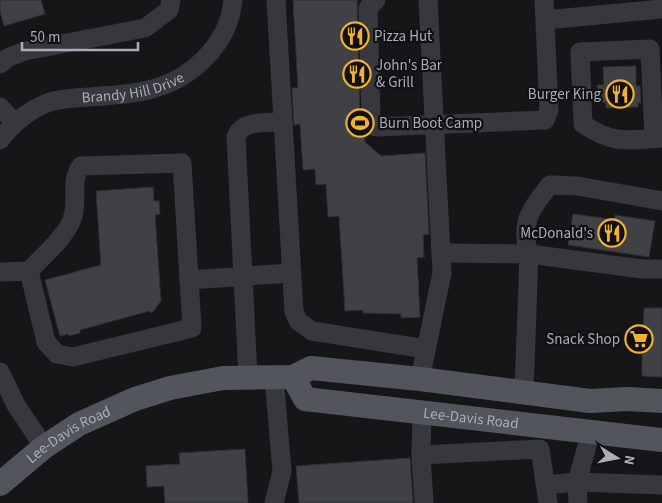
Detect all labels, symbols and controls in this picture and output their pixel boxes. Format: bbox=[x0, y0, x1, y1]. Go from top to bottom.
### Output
scale bar bbox=[22, 20, 139, 52]
restaurant icon: Pizza Hut bbox=[340, 21, 370, 51]
place label: Pizza Hut bbox=[374, 26, 432, 47]
text: 50 m bbox=[30, 27, 60, 48]
place label: John's Bar & Grill bbox=[376, 55, 443, 93]
restaurant icon: John's Bar & Grill bbox=[342, 59, 372, 89]
street label: Brandy Hill Drive bbox=[81, 67, 188, 108]
restaurant icon: Burger King bbox=[605, 79, 635, 109]
place label: Burger King bbox=[528, 84, 601, 105]
sports icon: Burn Boot Camp bbox=[345, 108, 375, 138]
place label: Burn Boot Camp bbox=[379, 113, 482, 134]
restaurant icon: McDonald's bbox=[597, 218, 627, 248]
place label: McDonald's bbox=[520, 223, 593, 244]
supermarket icon: Snack Shop bbox=[624, 324, 654, 354]
place label: Snack Shop bbox=[546, 329, 620, 350]
street label: Lee-Davis Road bbox=[22, 401, 114, 469]
street label: Lee-Davis Road bbox=[422, 403, 520, 434]
north arrow bbox=[592, 433, 642, 483]
text: N bbox=[618, 454, 639, 466]

